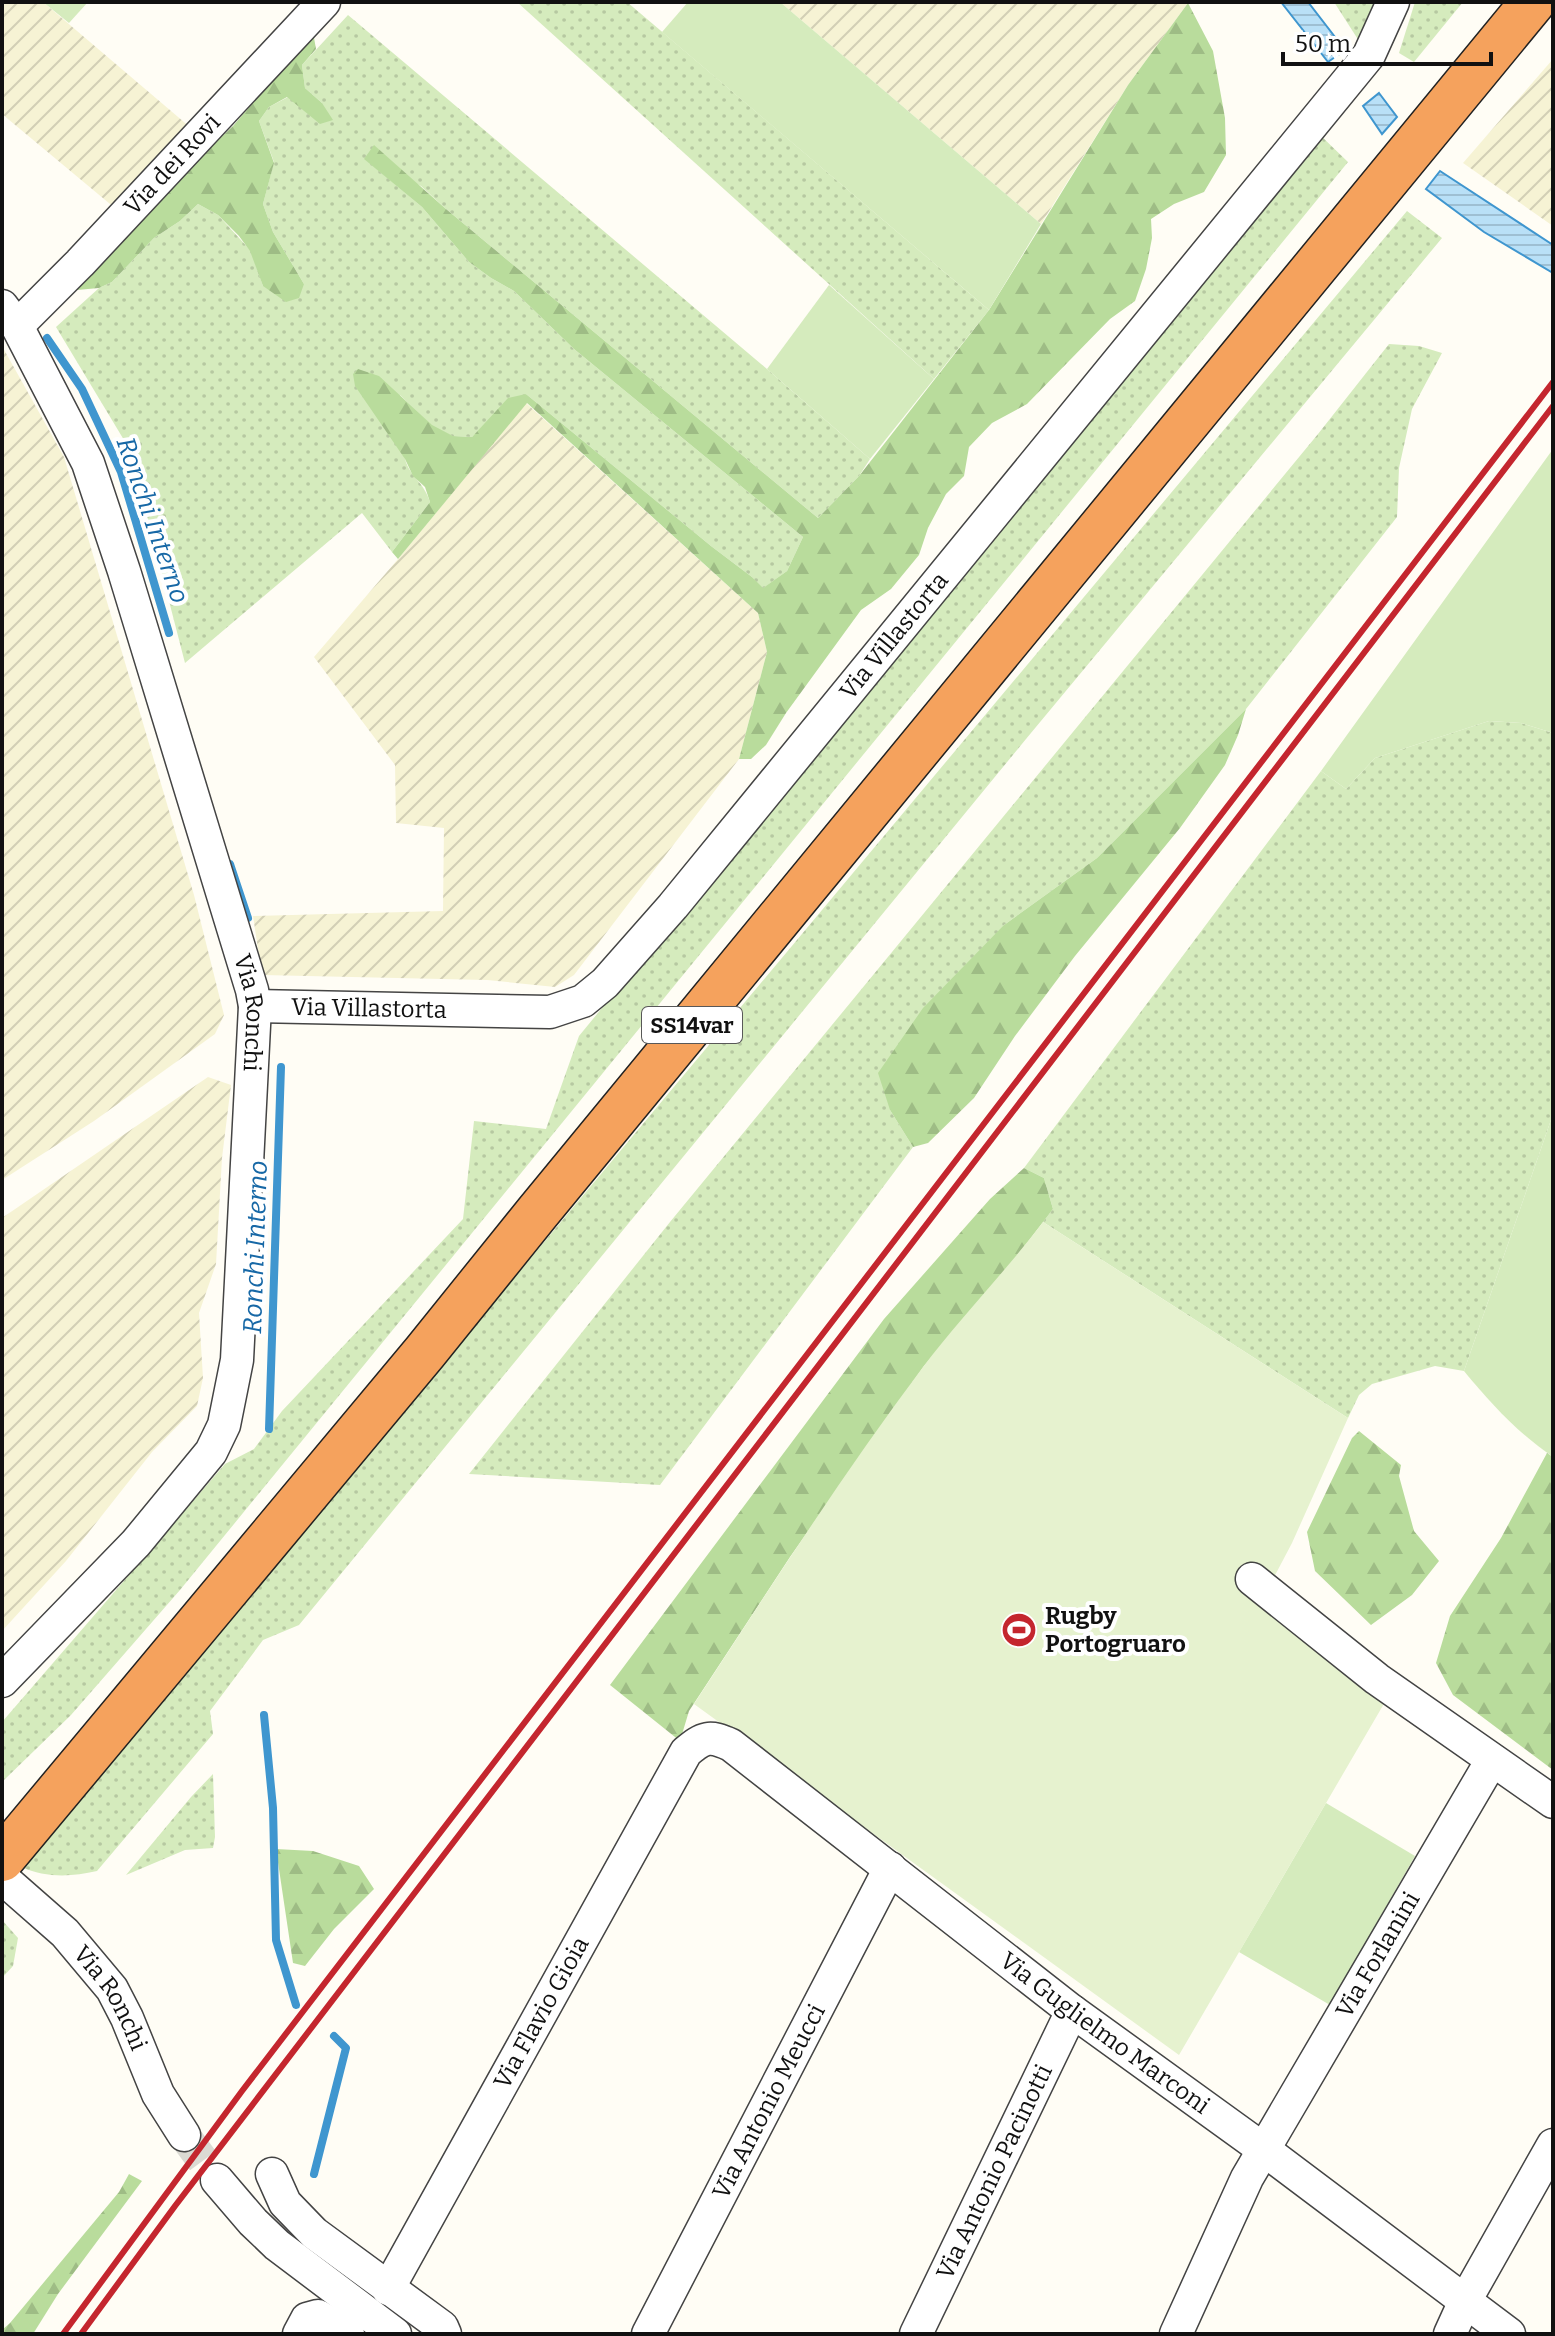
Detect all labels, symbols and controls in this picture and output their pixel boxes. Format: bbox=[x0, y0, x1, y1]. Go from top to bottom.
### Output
scale bar bbox=[1283, 16, 1491, 66]
text: 50 m bbox=[1295, 30, 1351, 58]
street label: Via dei Rovi bbox=[118, 108, 226, 221]
water label: Ronchi Interno bbox=[110, 433, 195, 607]
street label: Via Villastorta bbox=[834, 567, 954, 705]
street label: Via Ronchi bbox=[228, 951, 269, 1072]
street label: Via Villastorta bbox=[291, 993, 447, 1024]
road number: SS14var bbox=[642, 1007, 742, 1043]
water label: Ronchi Interno bbox=[237, 1160, 274, 1334]
place label: Rugby Portogruaro bbox=[1045, 1602, 1186, 1658]
sports icon: Rugby Portogruaro bbox=[1000, 1611, 1038, 1649]
street label: Via Forlanini bbox=[1330, 1887, 1426, 2023]
street label: Via Flavio Gioia bbox=[488, 1932, 595, 2094]
street label: Via Ronchi bbox=[68, 1940, 153, 2055]
street label: Via Guglielmo Marconi bbox=[994, 1946, 1215, 2120]
street label: Via Antonio Meucci bbox=[707, 1999, 831, 2203]
street label: Via Antonio Pacinotti bbox=[931, 2060, 1058, 2284]

